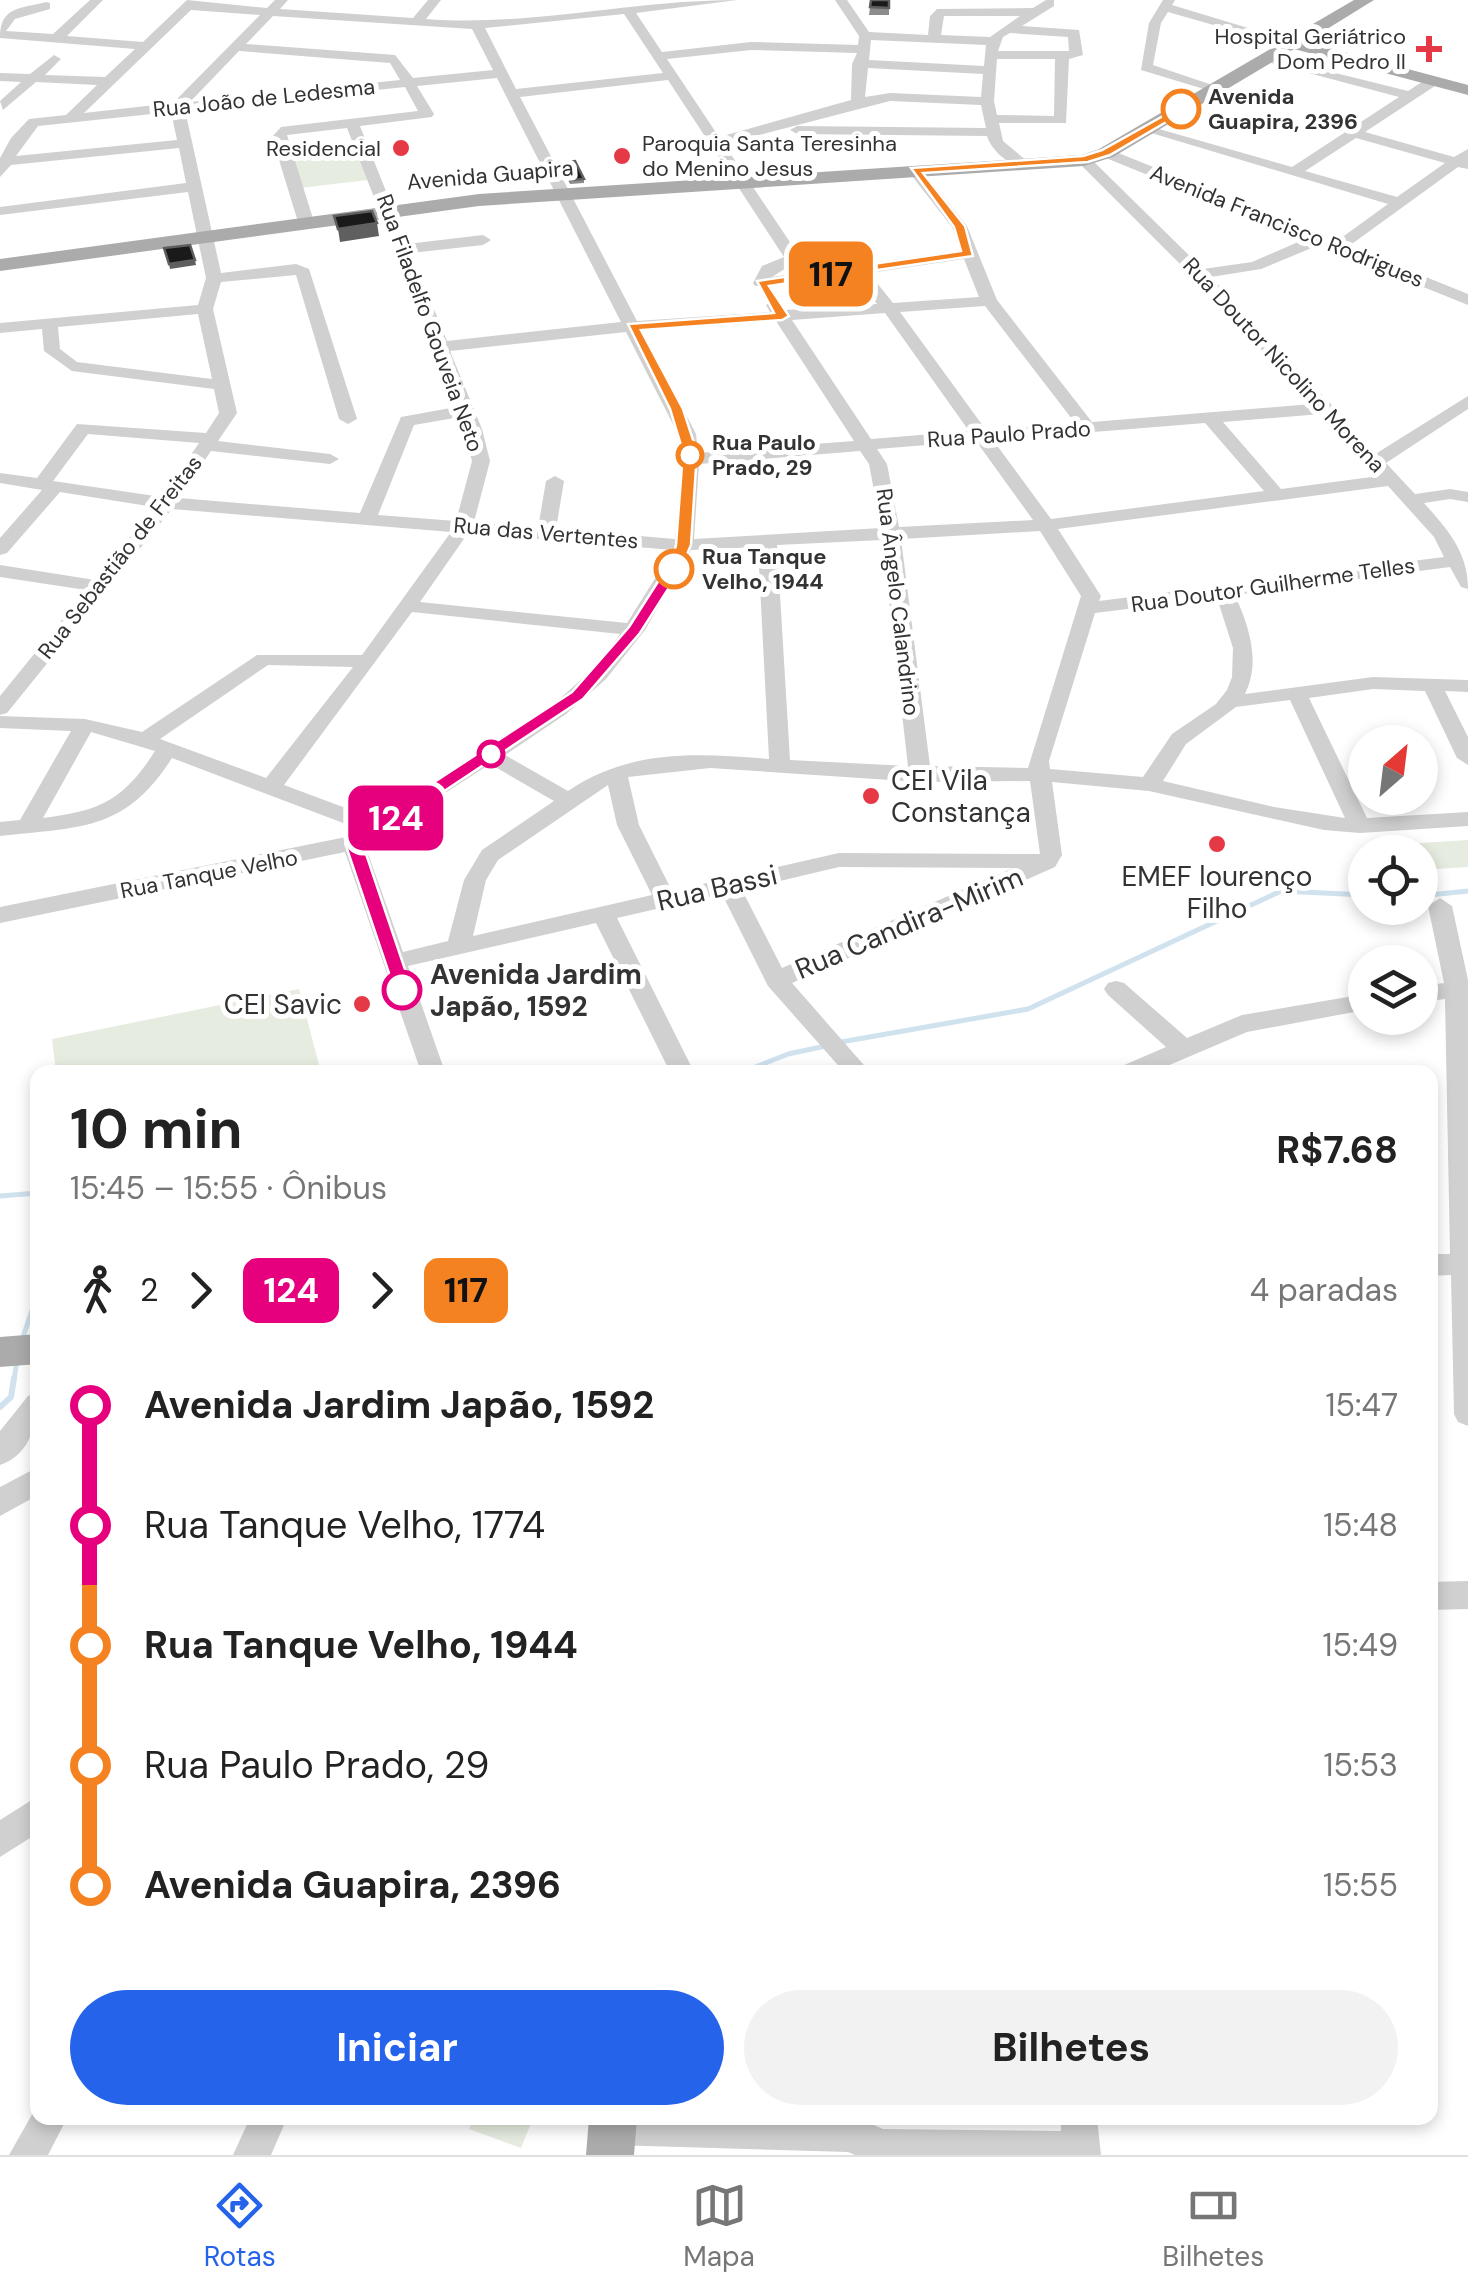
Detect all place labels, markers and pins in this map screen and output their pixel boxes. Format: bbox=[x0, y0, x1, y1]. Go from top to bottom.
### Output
place label: Hospital Geriátrico Dom Pedro II bbox=[1215, 22, 1406, 76]
marker: Hospital Geriátrico Dom Pedro II bbox=[1416, 36, 1442, 62]
place label: Avenida Guapira, 2396 bbox=[1208, 82, 1358, 136]
marker: Avenida Guapira, 2396 bbox=[1162, 90, 1200, 128]
place label: Paroquia Santa Teresinha do Menino Jesus bbox=[642, 129, 897, 183]
place label: Residencial bbox=[266, 134, 381, 163]
marker: Residencial bbox=[390, 137, 412, 159]
marker: Paroquia Santa Teresinha do Menino Jesus bbox=[611, 145, 633, 167]
place label: Rua Paulo Prado, 29 bbox=[712, 428, 816, 482]
marker: Rua Paulo Prado, 29 bbox=[677, 442, 703, 468]
place label: Rua Tanque Velho, 1944 bbox=[702, 542, 826, 596]
marker: Rua Tanque Velho, 1944 bbox=[655, 550, 693, 588]
unlabelled marker bbox=[478, 741, 504, 767]
place label: CEI Vila Constança bbox=[891, 762, 1031, 831]
marker: CEI Vila Constança bbox=[860, 785, 882, 807]
marker: EMEF lourenço Filho bbox=[1206, 833, 1228, 855]
place label: EMEF lourenço Filho bbox=[1122, 858, 1312, 927]
place label: Avenida Jardim Japão, 1592 bbox=[430, 956, 642, 1025]
marker: Avenida Jardim Japão, 1592 bbox=[383, 971, 421, 1009]
place label: CEI Savic bbox=[224, 986, 342, 1023]
marker: CEI Savic bbox=[351, 993, 373, 1015]

